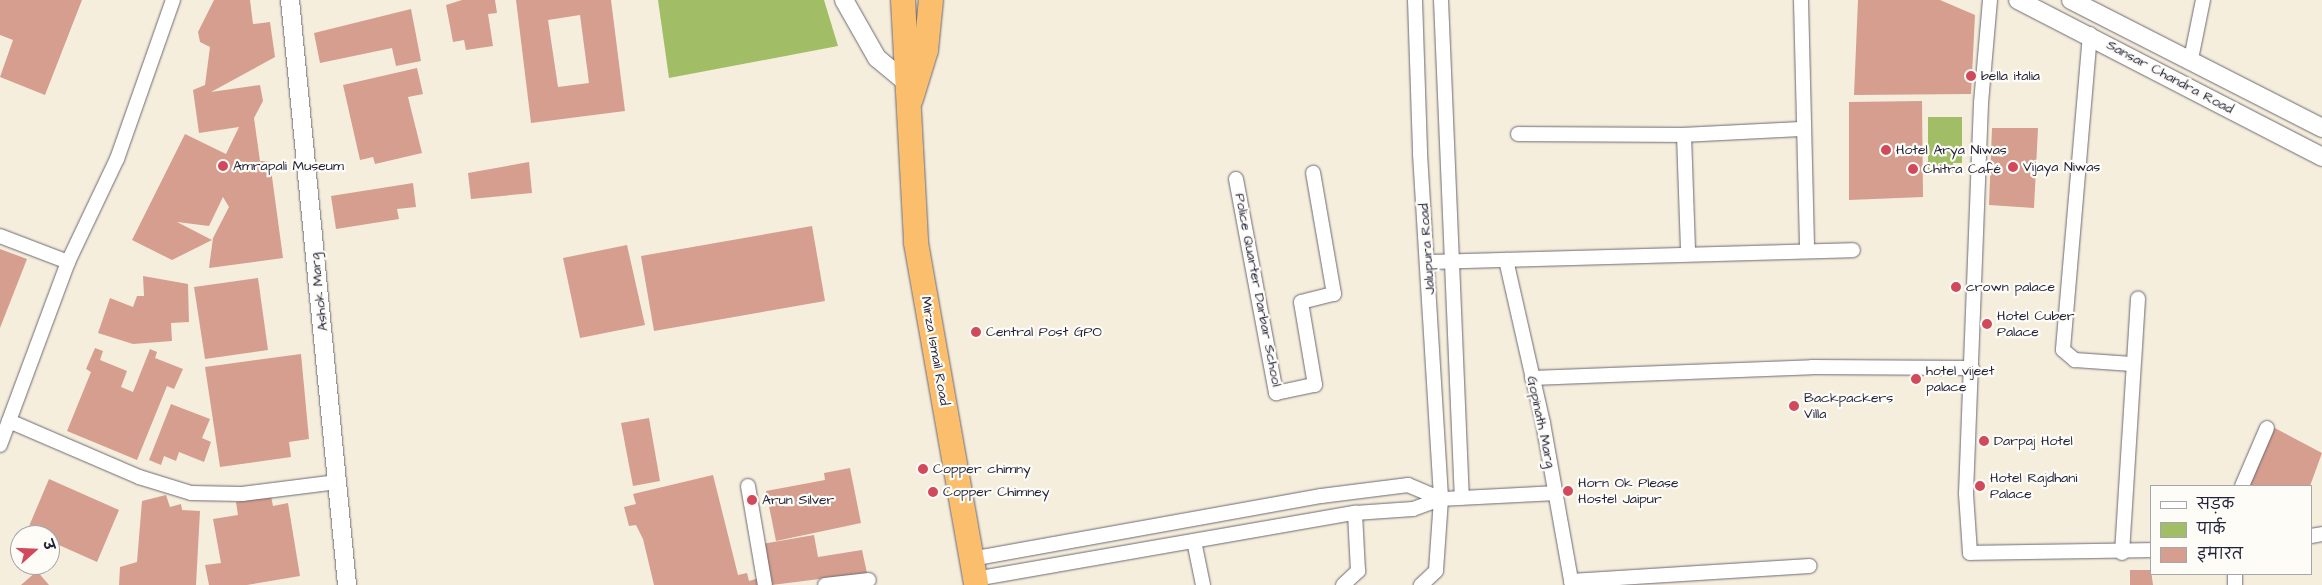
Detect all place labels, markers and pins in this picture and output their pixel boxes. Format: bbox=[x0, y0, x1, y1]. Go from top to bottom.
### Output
place label: bella italia bbox=[1981, 68, 2040, 84]
marker: bella italia bbox=[1965, 70, 1977, 82]
place label: Hotel Arya Niwas bbox=[1896, 142, 2007, 158]
marker: Hotel Arya Niwas bbox=[1880, 144, 1892, 156]
place label: Amrapali Museum bbox=[233, 158, 344, 174]
place label: Vijaya Niwas bbox=[2023, 159, 2100, 175]
marker: Amrapali Museum bbox=[217, 160, 229, 172]
place label: Chitra Café bbox=[1923, 161, 2001, 177]
marker: Vijaya Niwas bbox=[2007, 161, 2019, 173]
marker: Chitra Café bbox=[1907, 163, 1919, 175]
place label: crown palace bbox=[1966, 279, 2055, 295]
marker: crown palace bbox=[1950, 281, 1962, 293]
place label: Hotel Cuber Palace bbox=[1997, 308, 2075, 341]
marker: Hotel Cuber Palace bbox=[1981, 318, 1993, 330]
place label: Central Post GPO bbox=[986, 324, 1102, 340]
marker: Central Post GPO bbox=[970, 326, 982, 338]
place label: hotel vijeet palace bbox=[1926, 363, 1995, 396]
marker: hotel vijeet palace bbox=[1910, 373, 1922, 385]
place label: Backpackers Villa bbox=[1804, 390, 1893, 422]
marker: Backpackers Villa bbox=[1788, 400, 1800, 412]
place label: Darpaj Hotel bbox=[1994, 433, 2073, 449]
marker: Darpaj Hotel bbox=[1978, 435, 1990, 447]
place label: Copper chimny bbox=[933, 461, 1031, 477]
marker: Copper chimny bbox=[917, 463, 929, 475]
place label: Hotel Rajdhani Palace bbox=[1990, 470, 2077, 502]
place label: Horn Ok Please Hostel Jaipur bbox=[1578, 475, 1679, 508]
marker: Hotel Rajdhani Palace bbox=[1974, 480, 1986, 492]
place label: Copper Chimney bbox=[943, 484, 1049, 500]
marker: Horn Ok Please Hostel Jaipur bbox=[1562, 485, 1574, 497]
marker: Copper Chimney bbox=[927, 486, 939, 498]
place label: Arun Silver bbox=[762, 492, 834, 508]
marker: Arun Silver bbox=[746, 494, 758, 506]

